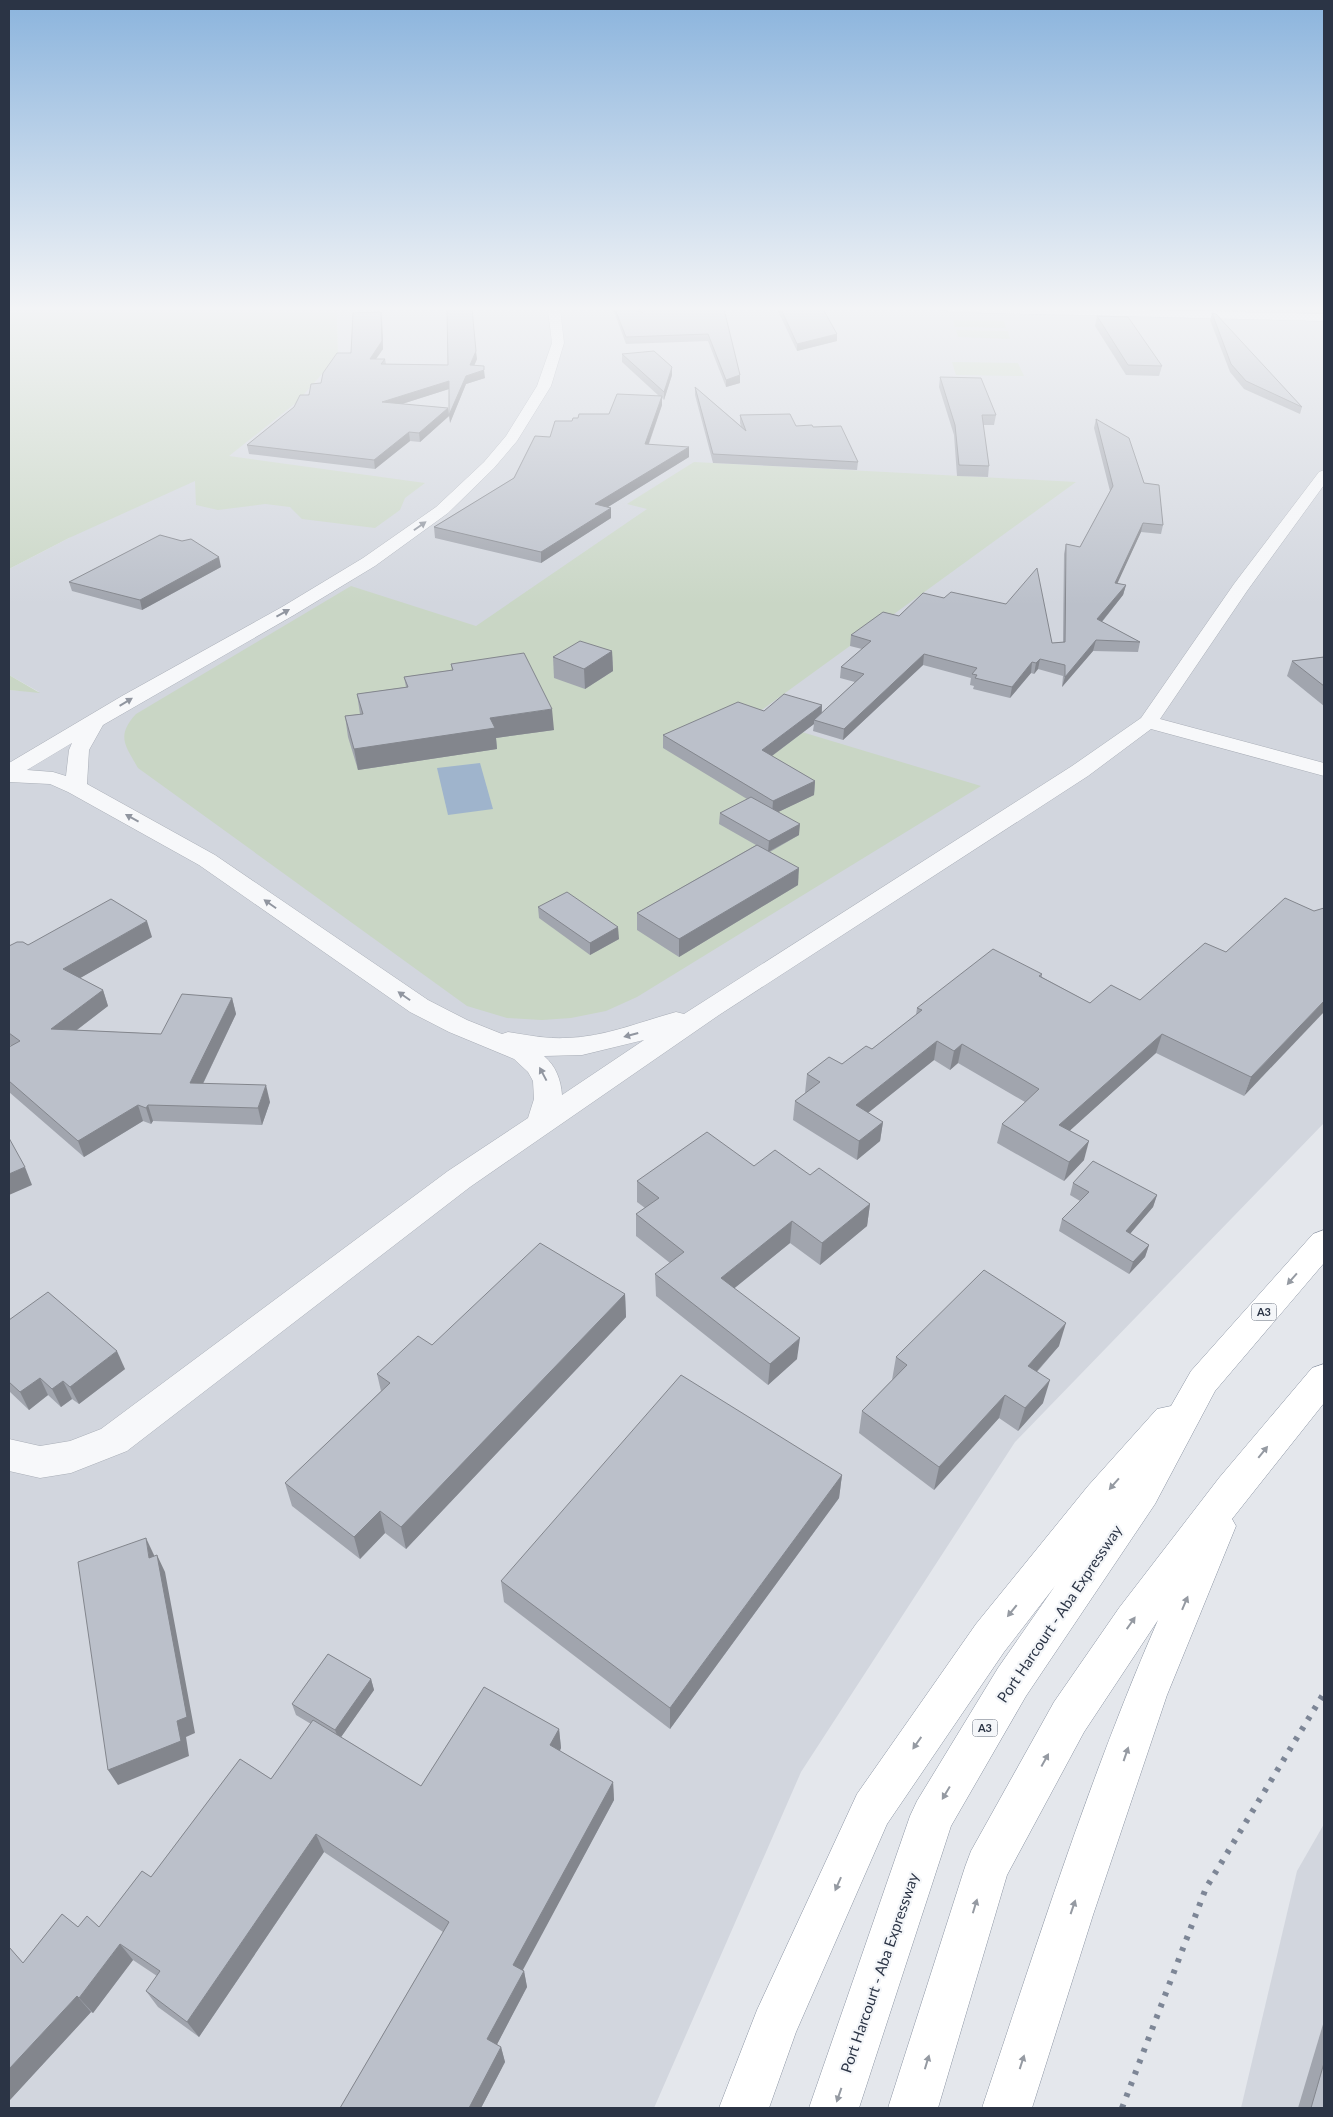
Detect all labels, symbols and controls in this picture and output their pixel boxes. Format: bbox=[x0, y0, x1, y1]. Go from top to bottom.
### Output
one-way arrow bbox=[413, 521, 427, 531]
one-way arrow bbox=[276, 609, 291, 617]
one-way arrow bbox=[120, 697, 133, 706]
one-way arrow bbox=[125, 814, 140, 822]
one-way arrow bbox=[263, 899, 277, 908]
one-way arrow bbox=[397, 991, 411, 1001]
one-way arrow bbox=[623, 1032, 638, 1040]
one-way arrow bbox=[539, 1067, 547, 1082]
one-way arrow bbox=[1286, 1273, 1298, 1285]
road number: A3 bbox=[1252, 1304, 1276, 1320]
one-way arrow bbox=[1258, 1446, 1269, 1459]
one-way arrow bbox=[1108, 1477, 1119, 1490]
street label: Port Harcourt - Aba Expressway bbox=[993, 1521, 1126, 1706]
one-way arrow bbox=[1181, 1595, 1189, 1610]
one-way arrow bbox=[1006, 1604, 1017, 1617]
one-way arrow bbox=[1126, 1616, 1136, 1630]
road number: A3 bbox=[972, 1720, 998, 1736]
one-way arrow bbox=[912, 1736, 922, 1750]
one-way arrow bbox=[1122, 1746, 1130, 1761]
one-way arrow bbox=[1041, 1753, 1049, 1768]
one-way arrow bbox=[941, 1787, 950, 1800]
street label: Port Harcourt - Aba Expressway bbox=[836, 1870, 922, 2075]
one-way arrow bbox=[834, 1877, 842, 1891]
one-way arrow bbox=[971, 1899, 979, 1914]
one-way arrow bbox=[1070, 1900, 1077, 1915]
one-way arrow bbox=[924, 2054, 932, 2069]
one-way arrow bbox=[1019, 2054, 1027, 2069]
one-way arrow bbox=[835, 2087, 842, 2102]

